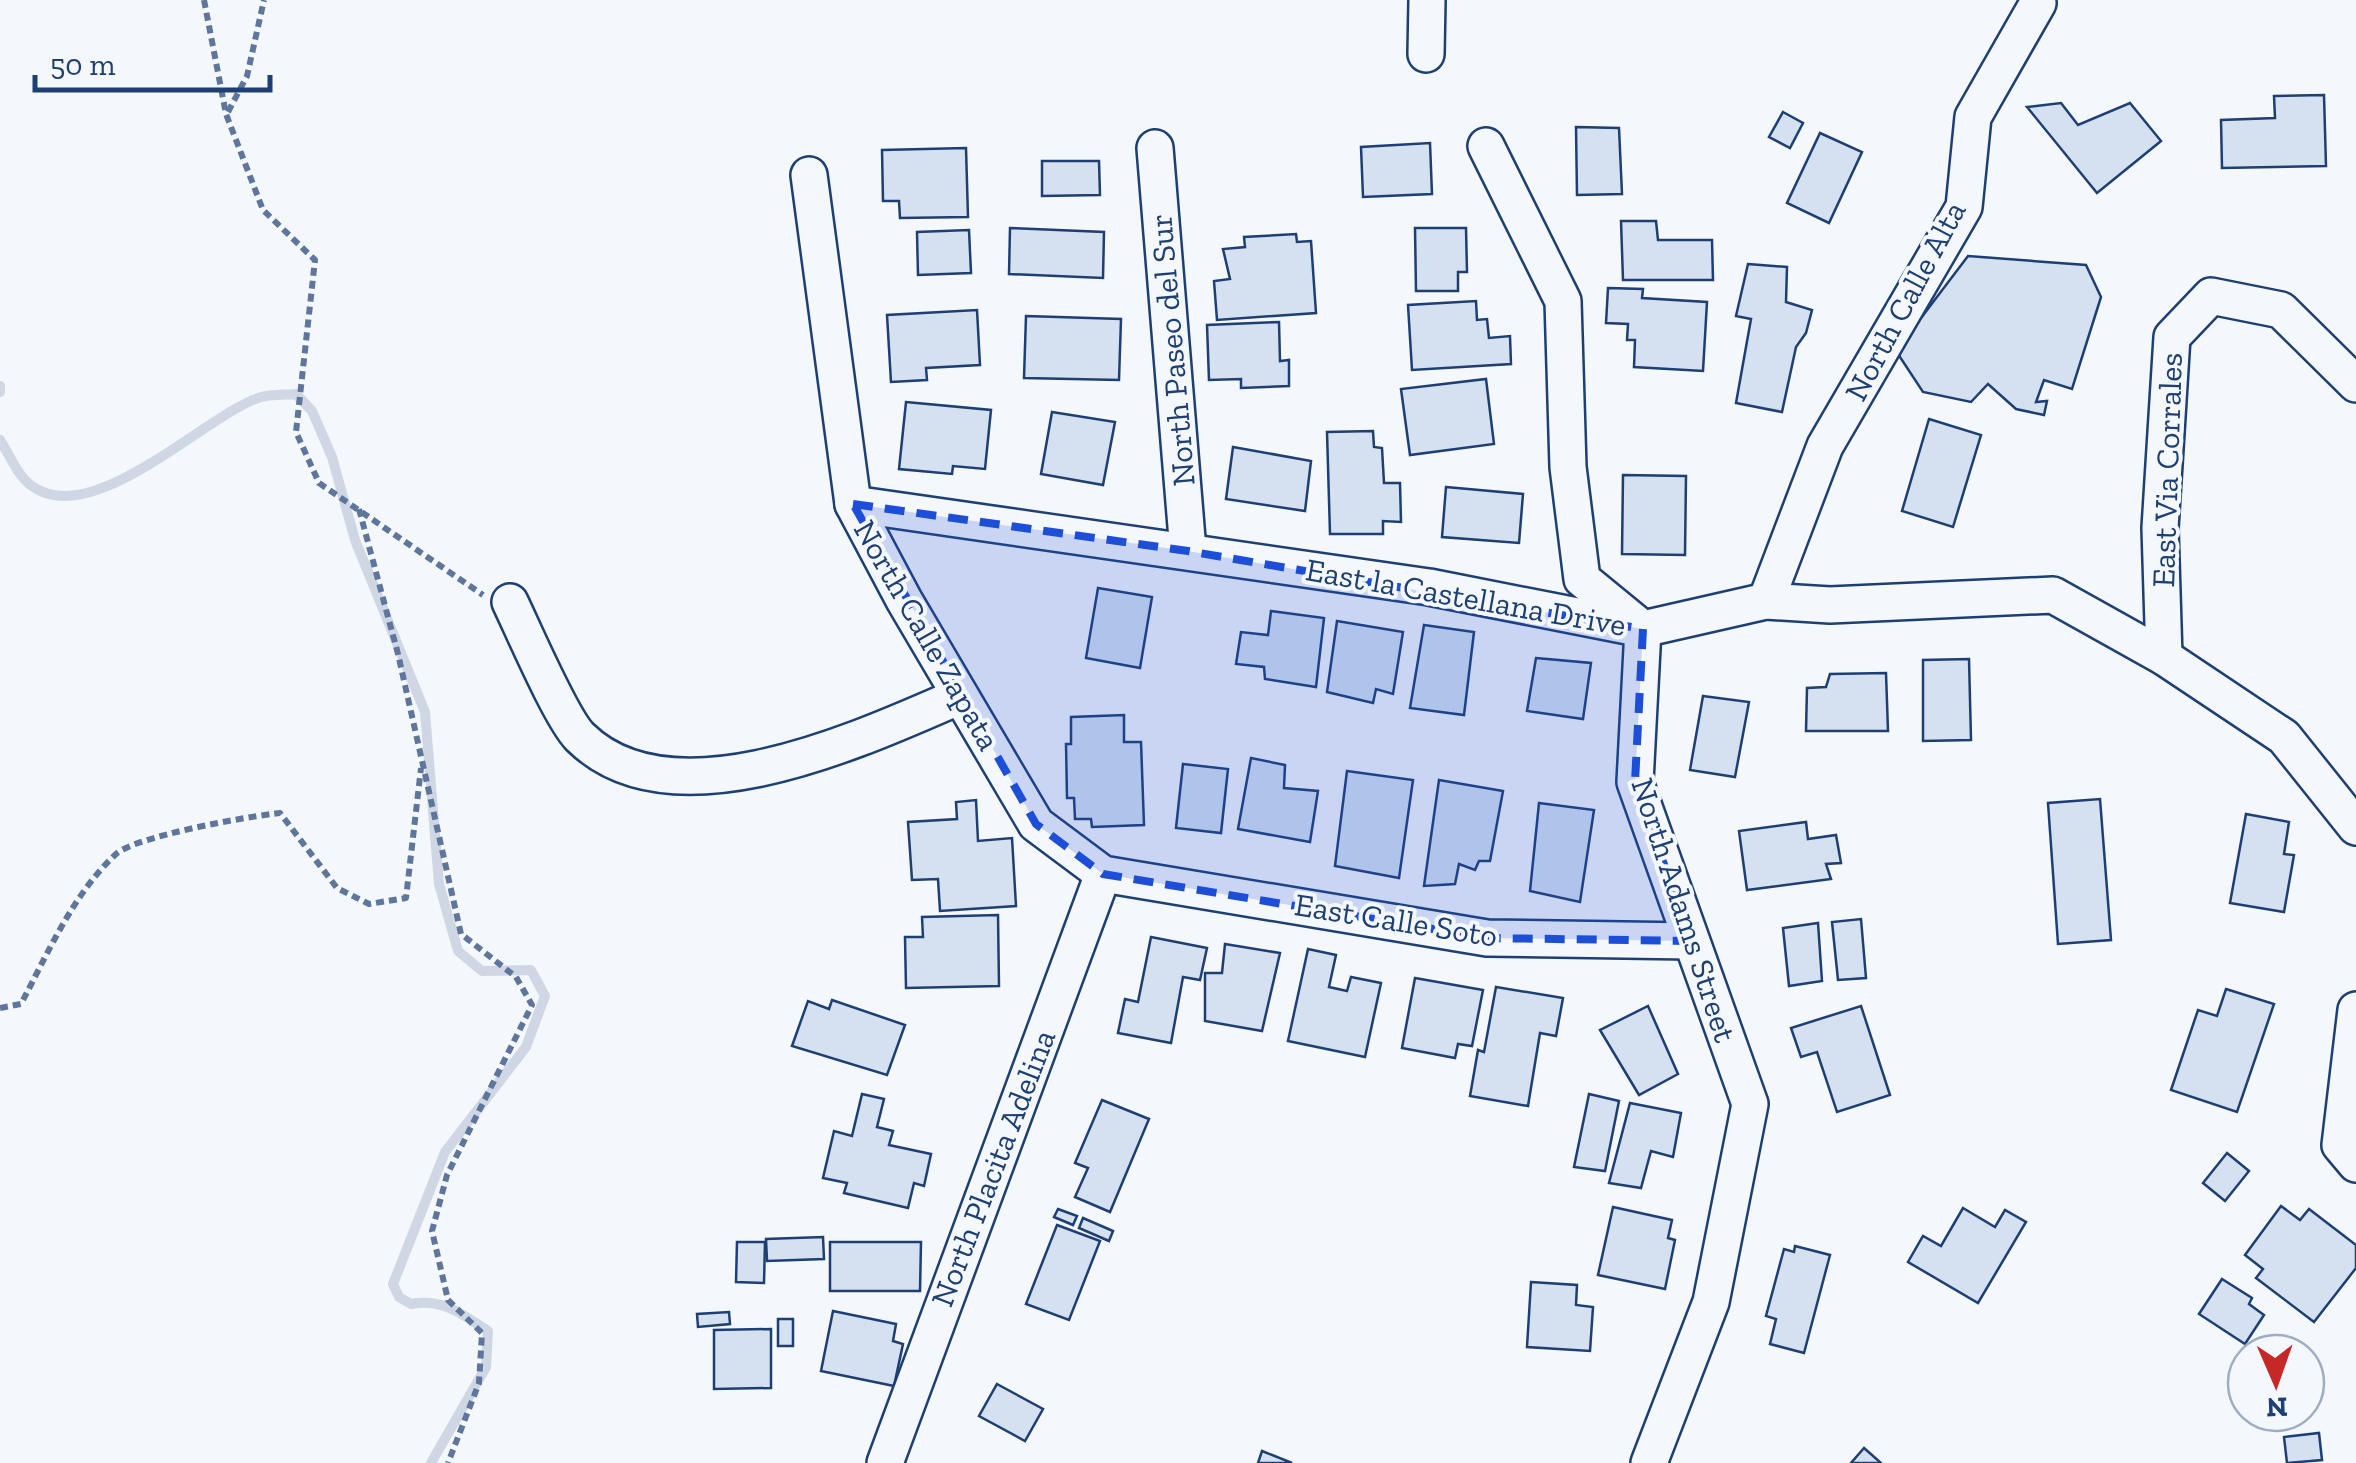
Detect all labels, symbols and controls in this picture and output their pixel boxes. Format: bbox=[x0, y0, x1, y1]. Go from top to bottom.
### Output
scale bar bbox=[35, 30, 270, 92]
text: 50 m bbox=[50, 47, 115, 83]
street label: North Calle Alta bbox=[1836, 195, 1974, 407]
street label: North Paseo del Sur bbox=[1141, 213, 1203, 487]
street label: East Via Corrales bbox=[2144, 352, 2190, 588]
street label: North Calle Zapata bbox=[846, 513, 1008, 757]
street label: East la Castellana Drive bbox=[1303, 550, 1629, 644]
street label: North Adams Street bbox=[1623, 773, 1745, 1047]
street label: East Calle Soto bbox=[1292, 885, 1500, 955]
street label: North Placita Adelina bbox=[923, 1024, 1063, 1312]
north arrow bbox=[2226, 1333, 2326, 1433]
text: N bbox=[2266, 1391, 2288, 1424]

